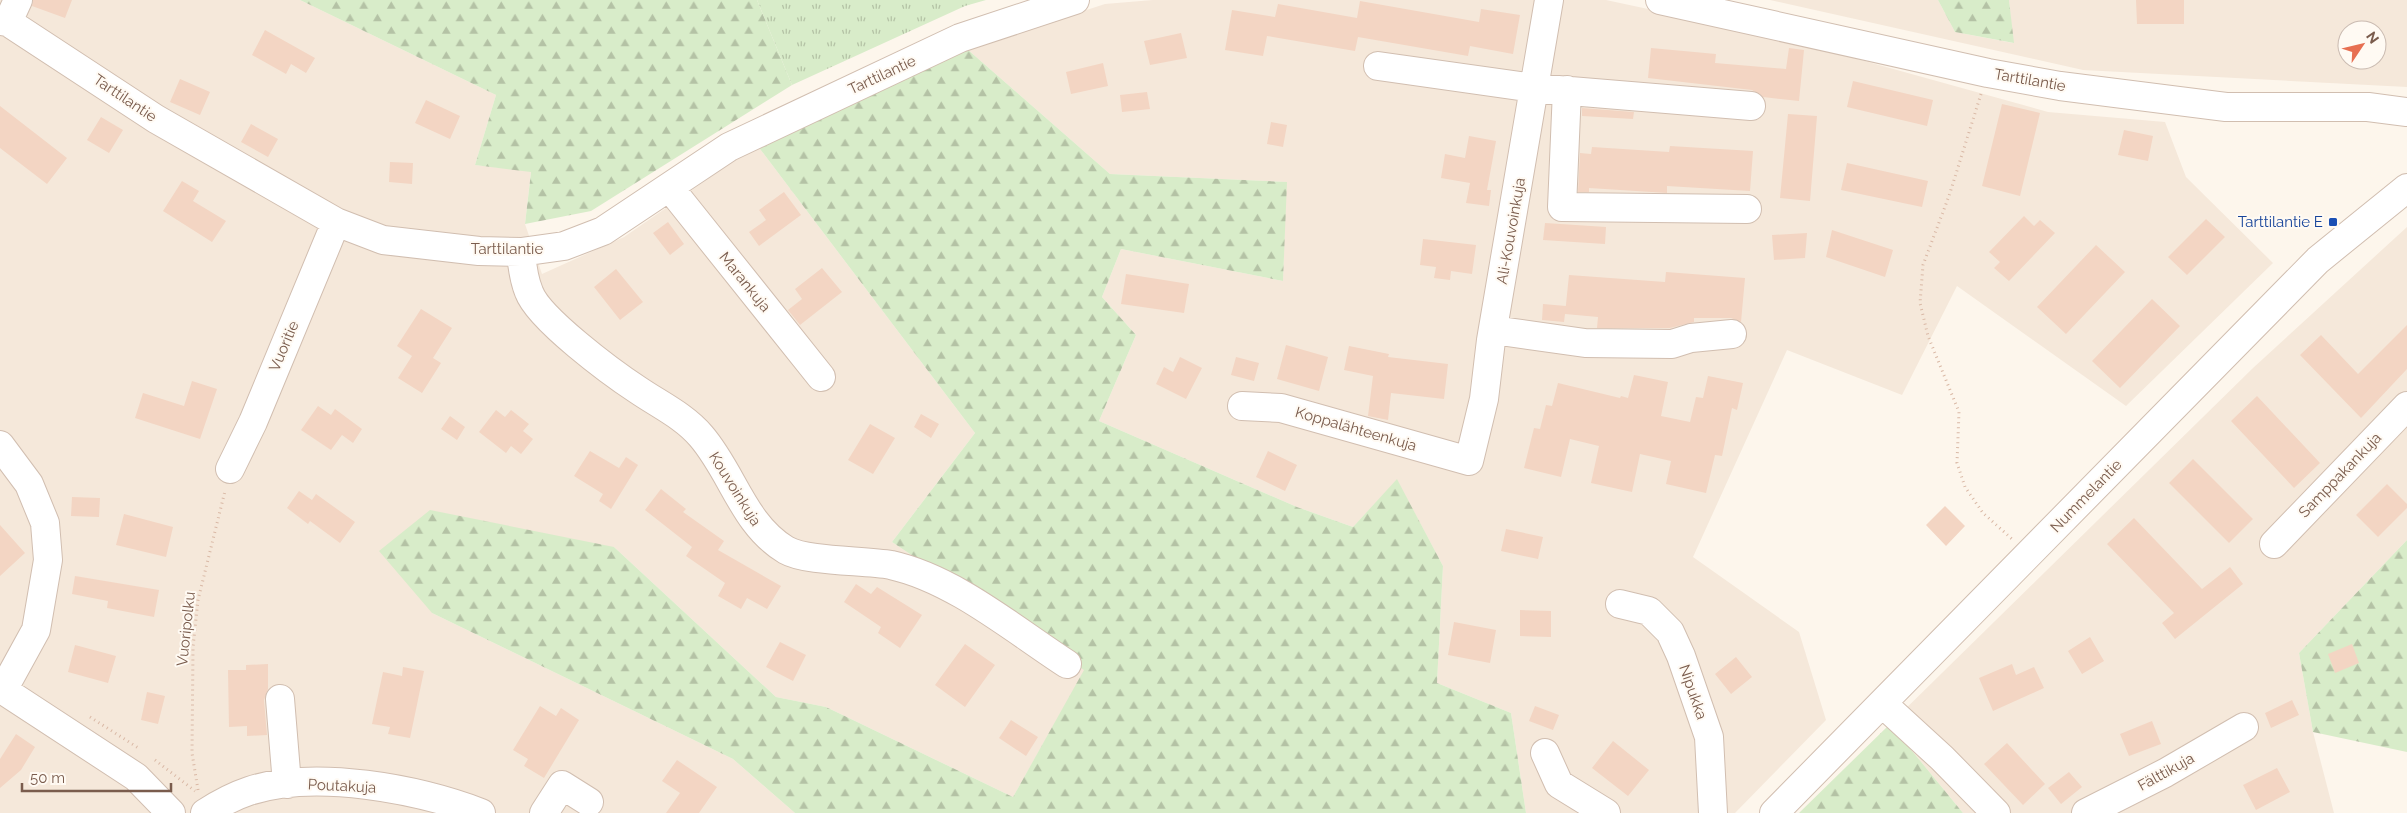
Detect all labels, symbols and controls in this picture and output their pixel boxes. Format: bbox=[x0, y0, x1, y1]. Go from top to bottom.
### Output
north arrow bbox=[2337, 20, 2387, 70]
text: N bbox=[2363, 29, 2382, 47]
street label: Tarttilantie bbox=[845, 51, 919, 98]
street label: Tarttilantie bbox=[1993, 65, 2067, 95]
street label: Tarttilantie bbox=[90, 70, 160, 126]
street label: Ali-Kouvoinkuja bbox=[1493, 176, 1529, 286]
place label: Tarttilantie E bbox=[2238, 213, 2323, 231]
marker: Tarttilantie E bbox=[2327, 216, 2339, 228]
street label: Tarttilantie bbox=[471, 240, 543, 258]
street label: Marankuja bbox=[715, 248, 775, 316]
street label: Vuoritie bbox=[265, 318, 303, 374]
street label: Koppalähteenkuja bbox=[1293, 403, 1419, 455]
street label: Samppakankuja bbox=[2295, 429, 2385, 521]
street label: Kouvoinkuja bbox=[705, 449, 765, 529]
street label: Nummelantie bbox=[2047, 455, 2126, 536]
street label: Vuoripolku bbox=[173, 591, 199, 667]
street label: Nipukka bbox=[1675, 662, 1711, 722]
street label: Fälttikuja bbox=[2135, 749, 2197, 795]
scale bar bbox=[22, 760, 171, 792]
text: 50 m bbox=[30, 769, 65, 787]
street label: Poutakuja bbox=[307, 775, 377, 797]

